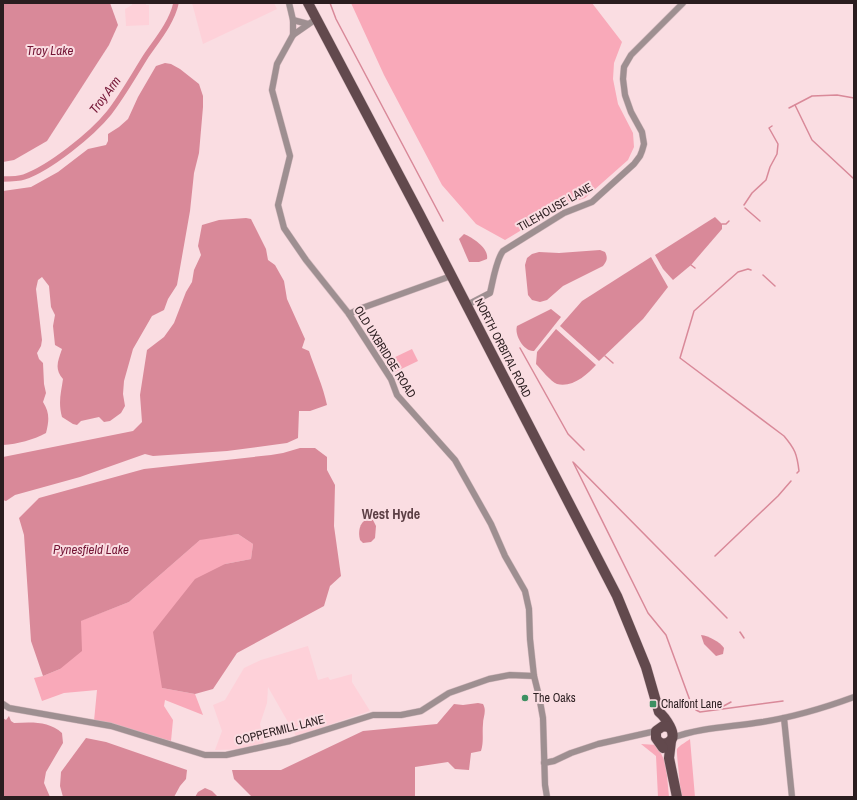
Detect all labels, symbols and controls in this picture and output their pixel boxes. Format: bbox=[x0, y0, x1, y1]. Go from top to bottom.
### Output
water label: Troy Lake bbox=[27, 42, 74, 59]
water label: Troy Arm bbox=[85, 73, 125, 117]
street label: TILEHOUSE LANE bbox=[515, 179, 595, 235]
street label: NORTH ORBITAL ROAD bbox=[471, 295, 535, 401]
street label: OLD UXBRIDGE ROAD bbox=[350, 303, 420, 401]
district label: West Hyde bbox=[362, 505, 420, 523]
water label: Pynesfield Lake bbox=[53, 541, 129, 558]
place label: The Oaks bbox=[533, 690, 576, 706]
marker: The Oaks bbox=[520, 693, 530, 703]
place label: Chalfont Lane bbox=[661, 696, 722, 712]
marker: Chalfont Lane bbox=[648, 699, 658, 709]
street label: COPPERMILL LANE bbox=[234, 711, 326, 749]

